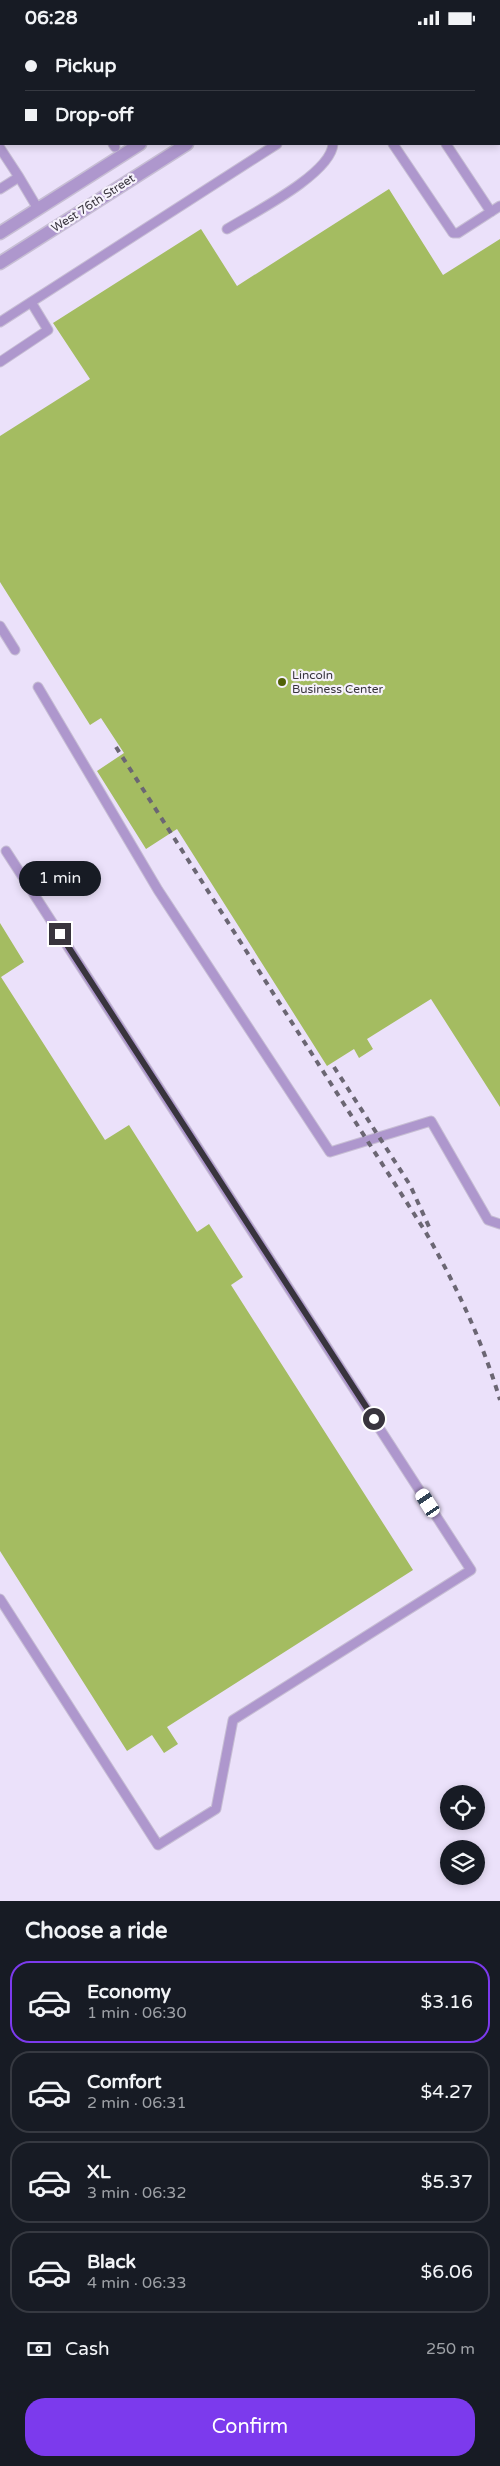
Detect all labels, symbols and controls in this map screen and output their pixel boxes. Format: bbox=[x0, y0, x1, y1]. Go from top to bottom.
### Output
text: 06:28 bbox=[25, 7, 78, 29]
text: Pickup bbox=[55, 55, 116, 77]
text: Drop-off bbox=[55, 104, 134, 126]
street label: West 76th Street bbox=[49, 171, 137, 235]
place label: Lincoln Business Center bbox=[292, 668, 383, 696]
marker: Lincoln Business Center bbox=[276, 676, 288, 688]
callout: 1 min bbox=[19, 861, 101, 897]
text: 1 min bbox=[39, 868, 81, 888]
route end bbox=[49, 923, 71, 945]
route start bbox=[363, 1408, 385, 1430]
car bbox=[413, 1486, 442, 1520]
map controls bbox=[440, 1785, 485, 1885]
button: locate bbox=[440, 1785, 485, 1830]
button: layers bbox=[440, 1840, 485, 1885]
text: Choose a ride bbox=[25, 1918, 168, 1944]
icon: car bbox=[27, 1980, 72, 2025]
text: Economy bbox=[87, 1981, 171, 2003]
text: $3.16 bbox=[421, 1991, 473, 2013]
text: 1 min · 06:30 bbox=[87, 2003, 186, 2023]
icon: car bbox=[27, 2070, 72, 2115]
text: Comfort bbox=[87, 2071, 161, 2093]
text: $4.27 bbox=[421, 2081, 473, 2103]
text: 2 min · 06:31 bbox=[87, 2093, 186, 2113]
icon: car bbox=[27, 2160, 72, 2205]
text: XL bbox=[87, 2161, 111, 2183]
text: $5.37 bbox=[421, 2171, 473, 2193]
text: 3 min · 06:32 bbox=[87, 2183, 186, 2203]
icon: car bbox=[27, 2250, 72, 2295]
text: Black bbox=[87, 2251, 136, 2273]
text: $6.06 bbox=[421, 2261, 473, 2283]
text: 4 min · 06:33 bbox=[87, 2273, 186, 2293]
icon: cash bbox=[25, 2335, 53, 2363]
text: Cash bbox=[65, 2338, 110, 2360]
text: 250 m bbox=[426, 2339, 475, 2359]
button: Confirm bbox=[25, 2398, 475, 2456]

